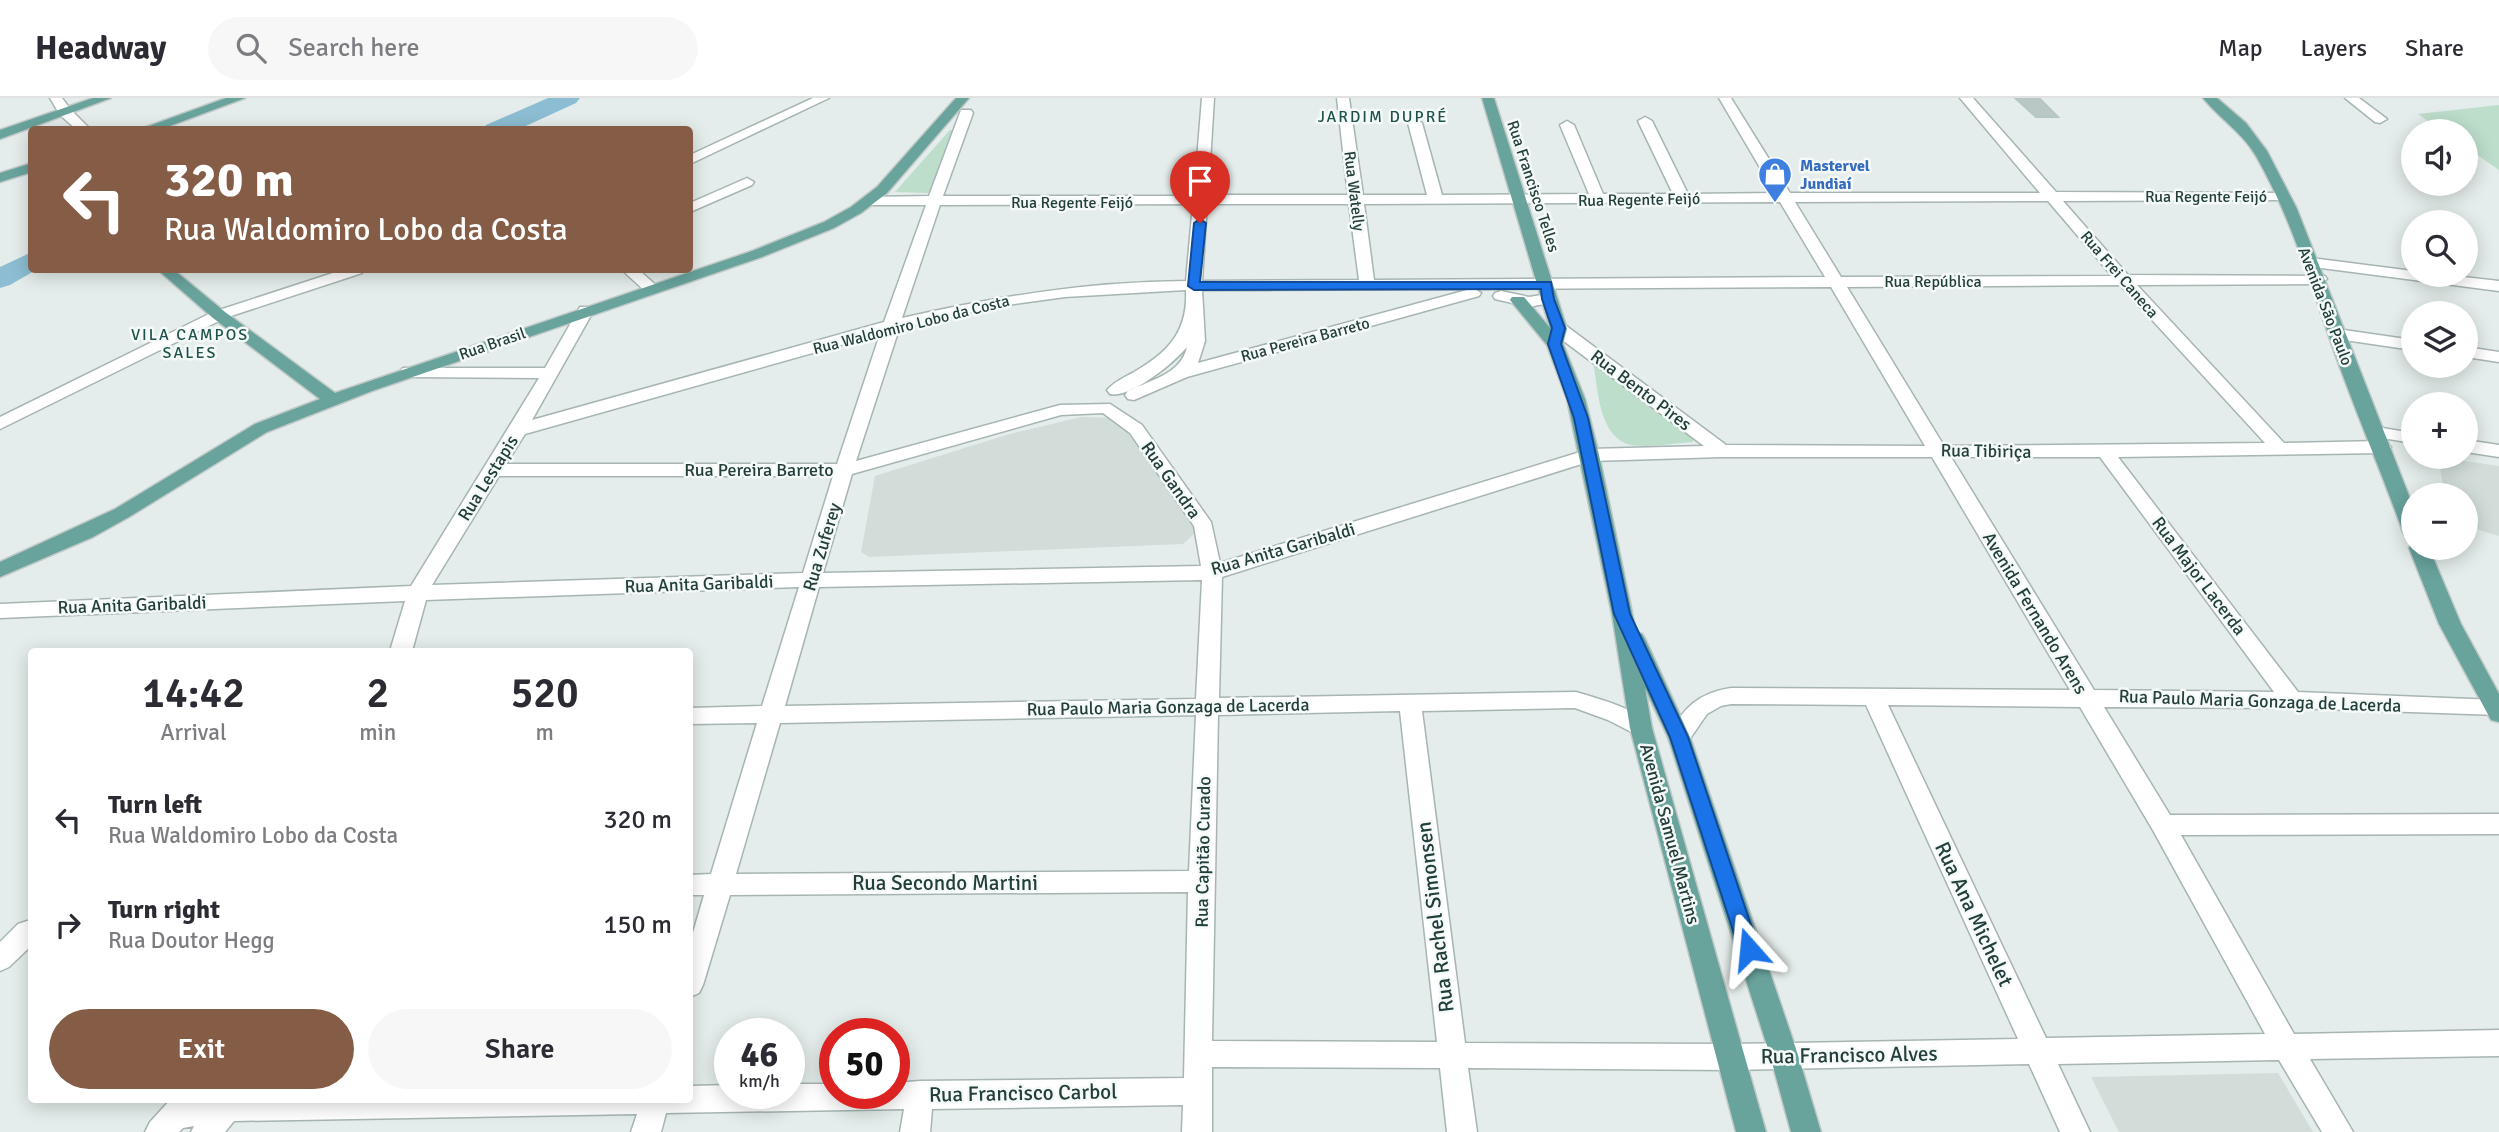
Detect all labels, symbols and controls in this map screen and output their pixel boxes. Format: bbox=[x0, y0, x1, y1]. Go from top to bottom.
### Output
search box bbox=[208, 17, 698, 80]
text: Headway bbox=[35, 28, 166, 69]
icon: search bbox=[232, 29, 270, 67]
text: Search here bbox=[288, 32, 419, 64]
text: Map bbox=[2218, 33, 2263, 63]
text: Layers bbox=[2301, 33, 2367, 63]
text: Share bbox=[2405, 33, 2464, 63]
district label: JARDIM DUPRÉ bbox=[1318, 107, 1448, 127]
street label: Rua Francisco Telles bbox=[1502, 118, 1564, 255]
map controls bbox=[2401, 119, 2478, 560]
button: sound bbox=[2401, 119, 2478, 196]
text: 320 m bbox=[164, 150, 294, 210]
street label: Rua Watelly bbox=[1339, 150, 1369, 233]
pin bbox=[1170, 151, 1230, 223]
icon: left bbox=[49, 154, 140, 245]
shop icon: Mastervel Jundiaí bbox=[1756, 155, 1794, 204]
place label: Mastervel Jundiaí bbox=[1800, 156, 1870, 194]
icon: arrive bbox=[1181, 162, 1219, 200]
street label: Rua Regente Feijó bbox=[2145, 187, 2267, 207]
street label: Rua Regente Feijó bbox=[1578, 189, 1700, 211]
street label: Rua Regente Feijó bbox=[1011, 193, 1133, 213]
text: Rua Waldomiro Lobo da Costa bbox=[164, 210, 568, 249]
button: search bbox=[2401, 210, 2478, 287]
street label: Rua Frei Caneca bbox=[2076, 227, 2163, 322]
street label: Avenida São Paulo bbox=[2293, 244, 2357, 368]
street label: Rua República bbox=[1884, 272, 1982, 292]
street label: Rua Waldomiro Lobo da Costa bbox=[811, 291, 1012, 359]
button: layers bbox=[2401, 301, 2478, 378]
street label: Rua Pereira Barreto bbox=[1239, 313, 1372, 367]
street label: Rua Brasil bbox=[456, 323, 528, 365]
district label: VILA CAMPOS SALES bbox=[131, 325, 249, 363]
street label: Rua Bento Pires bbox=[1586, 345, 1696, 435]
button: + bbox=[2401, 392, 2478, 469]
street label: Rua Lestapis bbox=[453, 431, 523, 525]
street label: Rua Gandra bbox=[1136, 437, 1206, 523]
street label: Rua Tibiriça bbox=[1940, 439, 2032, 463]
street label: Rua Pereira Barreto bbox=[684, 459, 834, 481]
button: − bbox=[2401, 483, 2478, 560]
street label: Rua Zuferey bbox=[798, 500, 846, 594]
street label: Rua Major Lacerda bbox=[2147, 512, 2251, 640]
street label: Rua Anita Garibaldi bbox=[1208, 518, 1358, 580]
street label: Avenida Fernando Arens bbox=[1978, 528, 2092, 698]
street label: Rua Anita Garibaldi bbox=[624, 570, 774, 598]
street label: Rua Anita Garibaldi bbox=[57, 591, 207, 619]
text: 14:42 bbox=[142, 668, 245, 719]
text: 2 bbox=[366, 668, 389, 719]
text: 520 bbox=[511, 668, 579, 719]
street label: Rua Paulo Maria Gonzaga de Lacerda bbox=[2118, 685, 2402, 717]
street label: Rua Paulo Maria Gonzaga de Lacerda bbox=[1026, 694, 1310, 720]
text: Arrival bbox=[160, 718, 227, 747]
text: min bbox=[359, 718, 396, 747]
text: m bbox=[535, 718, 554, 747]
street label: Avenida Samuel Martins bbox=[1635, 741, 1705, 927]
street label: Rua Capitão Curado bbox=[1191, 776, 1215, 928]
text: Turn left bbox=[108, 789, 202, 821]
icon: left bbox=[49, 801, 87, 839]
text: 320 m bbox=[603, 804, 672, 836]
street label: Rua Rachel Simonsen bbox=[1410, 820, 1460, 1014]
text: Rua Waldomiro Lobo da Costa bbox=[108, 821, 398, 850]
street label: Rua Ana Michelet bbox=[1929, 837, 2019, 991]
street label: Rua Secondo Martini bbox=[852, 870, 1038, 896]
text: Turn right bbox=[108, 894, 220, 926]
icon: right bbox=[49, 906, 87, 944]
text: 150 m bbox=[603, 909, 672, 941]
position arrow bbox=[1712, 912, 1786, 986]
text: Rua Doutor Hegg bbox=[108, 926, 275, 955]
button: Exit bbox=[49, 1009, 354, 1089]
button: Share bbox=[368, 1009, 672, 1089]
speed limit sign: 50 bbox=[819, 1018, 910, 1109]
text: 46 bbox=[741, 1033, 778, 1076]
street label: Rua Francisco Alves bbox=[1760, 1040, 1938, 1070]
text: km/h bbox=[739, 1070, 780, 1092]
street label: Rua Francisco Carbol bbox=[929, 1078, 1117, 1108]

